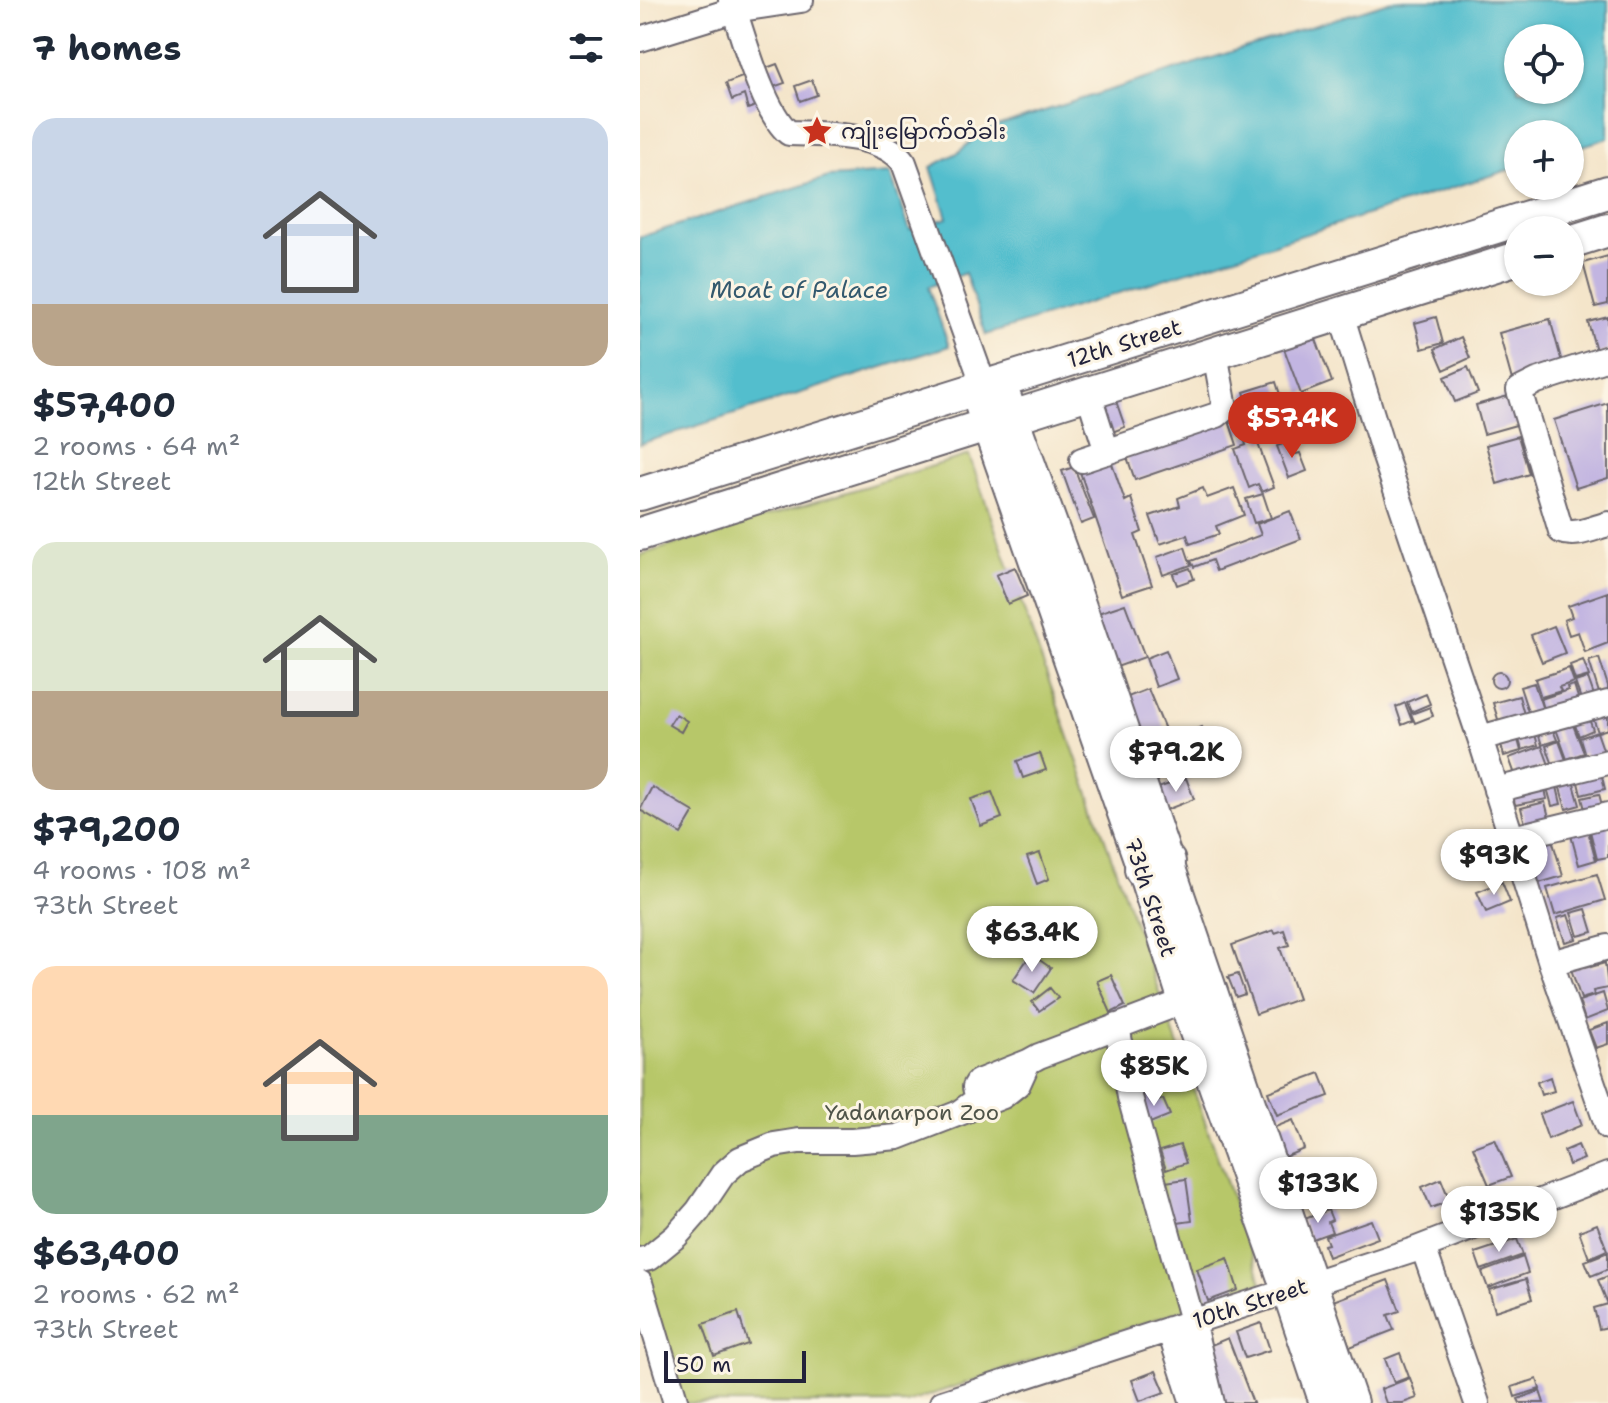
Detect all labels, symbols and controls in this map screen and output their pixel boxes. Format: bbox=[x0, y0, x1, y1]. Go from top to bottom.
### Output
map controls bbox=[1504, 24, 1584, 296]
button: locate bbox=[1504, 24, 1584, 104]
text: 7 homes bbox=[32, 25, 181, 71]
icon: filters bbox=[564, 26, 608, 70]
place icon: ကျုံးမြောက်တံခါး bbox=[800, 114, 834, 148]
place label: ကျုံးမြောက်တံခါး bbox=[841, 116, 1006, 150]
button: + bbox=[1504, 120, 1584, 200]
icon: home bbox=[248, 170, 392, 314]
button: − bbox=[1504, 216, 1584, 296]
water label: Moat of Palace bbox=[710, 274, 888, 306]
street label: 12th Street bbox=[1063, 312, 1185, 375]
text: $57,400 bbox=[32, 382, 176, 428]
pin: $57.4K bbox=[1227, 392, 1357, 460]
text: $57.4K bbox=[1246, 400, 1338, 435]
text: 2 rooms · 64 m² bbox=[32, 428, 240, 463]
text: 12th Street bbox=[32, 463, 171, 498]
icon: home bbox=[248, 594, 392, 738]
pin: $79.2K bbox=[1111, 726, 1241, 794]
text: $79.2K bbox=[1128, 734, 1224, 769]
text: $79,200 bbox=[32, 806, 181, 852]
pin: $93K bbox=[1447, 829, 1541, 897]
street label: 73th Street bbox=[1118, 834, 1183, 961]
text: $93K bbox=[1459, 837, 1529, 872]
text: 4 rooms · 108 m² bbox=[32, 852, 251, 887]
text: 73th Street bbox=[32, 887, 179, 922]
pin: $63.4K bbox=[967, 906, 1097, 974]
text: $63.4K bbox=[985, 914, 1079, 949]
icon: home bbox=[248, 1018, 392, 1162]
pin: $85K bbox=[1107, 1040, 1201, 1108]
text: $85K bbox=[1119, 1048, 1189, 1083]
park label: Yadanarpon Zoo bbox=[825, 1098, 999, 1127]
pin: $133K bbox=[1262, 1157, 1374, 1225]
text: $133K bbox=[1277, 1165, 1359, 1200]
pin: $135K bbox=[1443, 1186, 1555, 1254]
text: $135K bbox=[1459, 1194, 1539, 1229]
text: $63,400 bbox=[32, 1230, 180, 1276]
street label: 10th Street bbox=[1189, 1271, 1311, 1336]
text: 2 rooms · 62 m² bbox=[32, 1276, 240, 1311]
text: 73th Street bbox=[32, 1311, 179, 1346]
scale bar bbox=[664, 1347, 806, 1383]
text: 50 m bbox=[676, 1350, 731, 1379]

